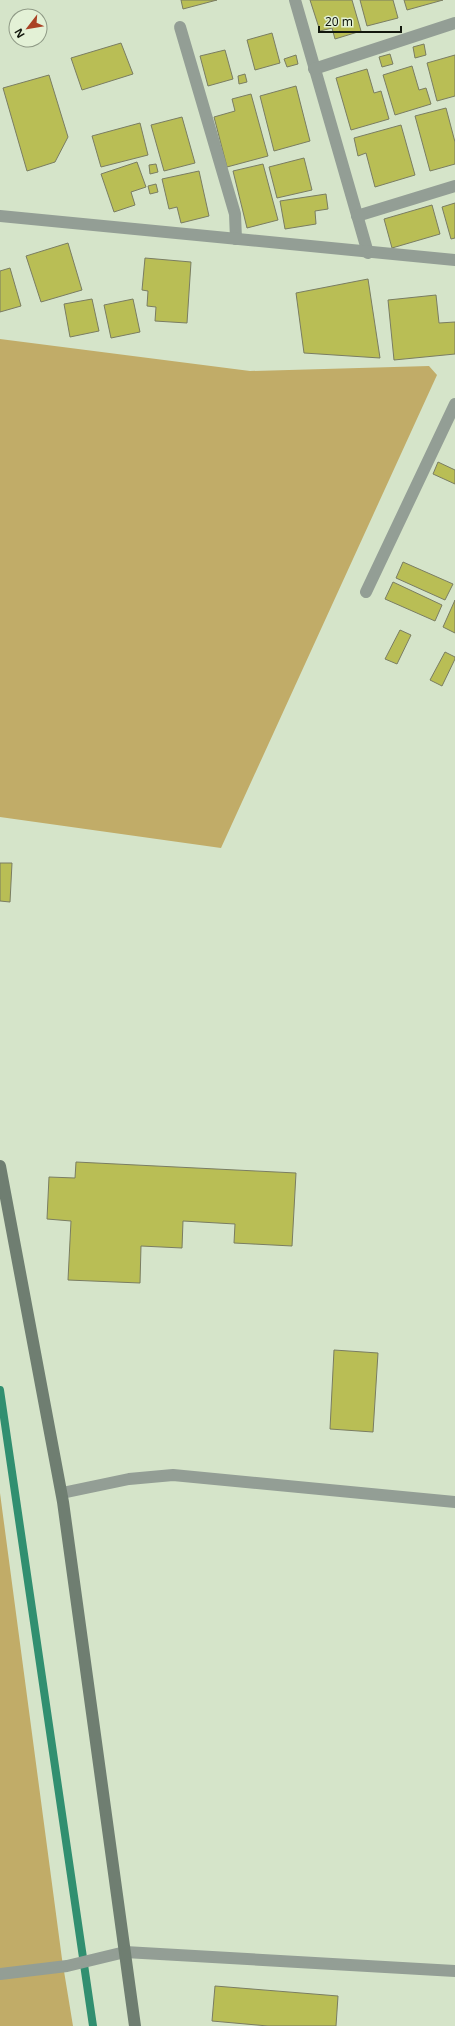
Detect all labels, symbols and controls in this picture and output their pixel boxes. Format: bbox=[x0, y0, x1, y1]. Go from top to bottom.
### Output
north arrow bbox=[8, 8, 48, 48]
scale bar bbox=[319, 8, 401, 34]
text: 20 m bbox=[325, 13, 353, 30]
text: N bbox=[10, 26, 28, 41]

